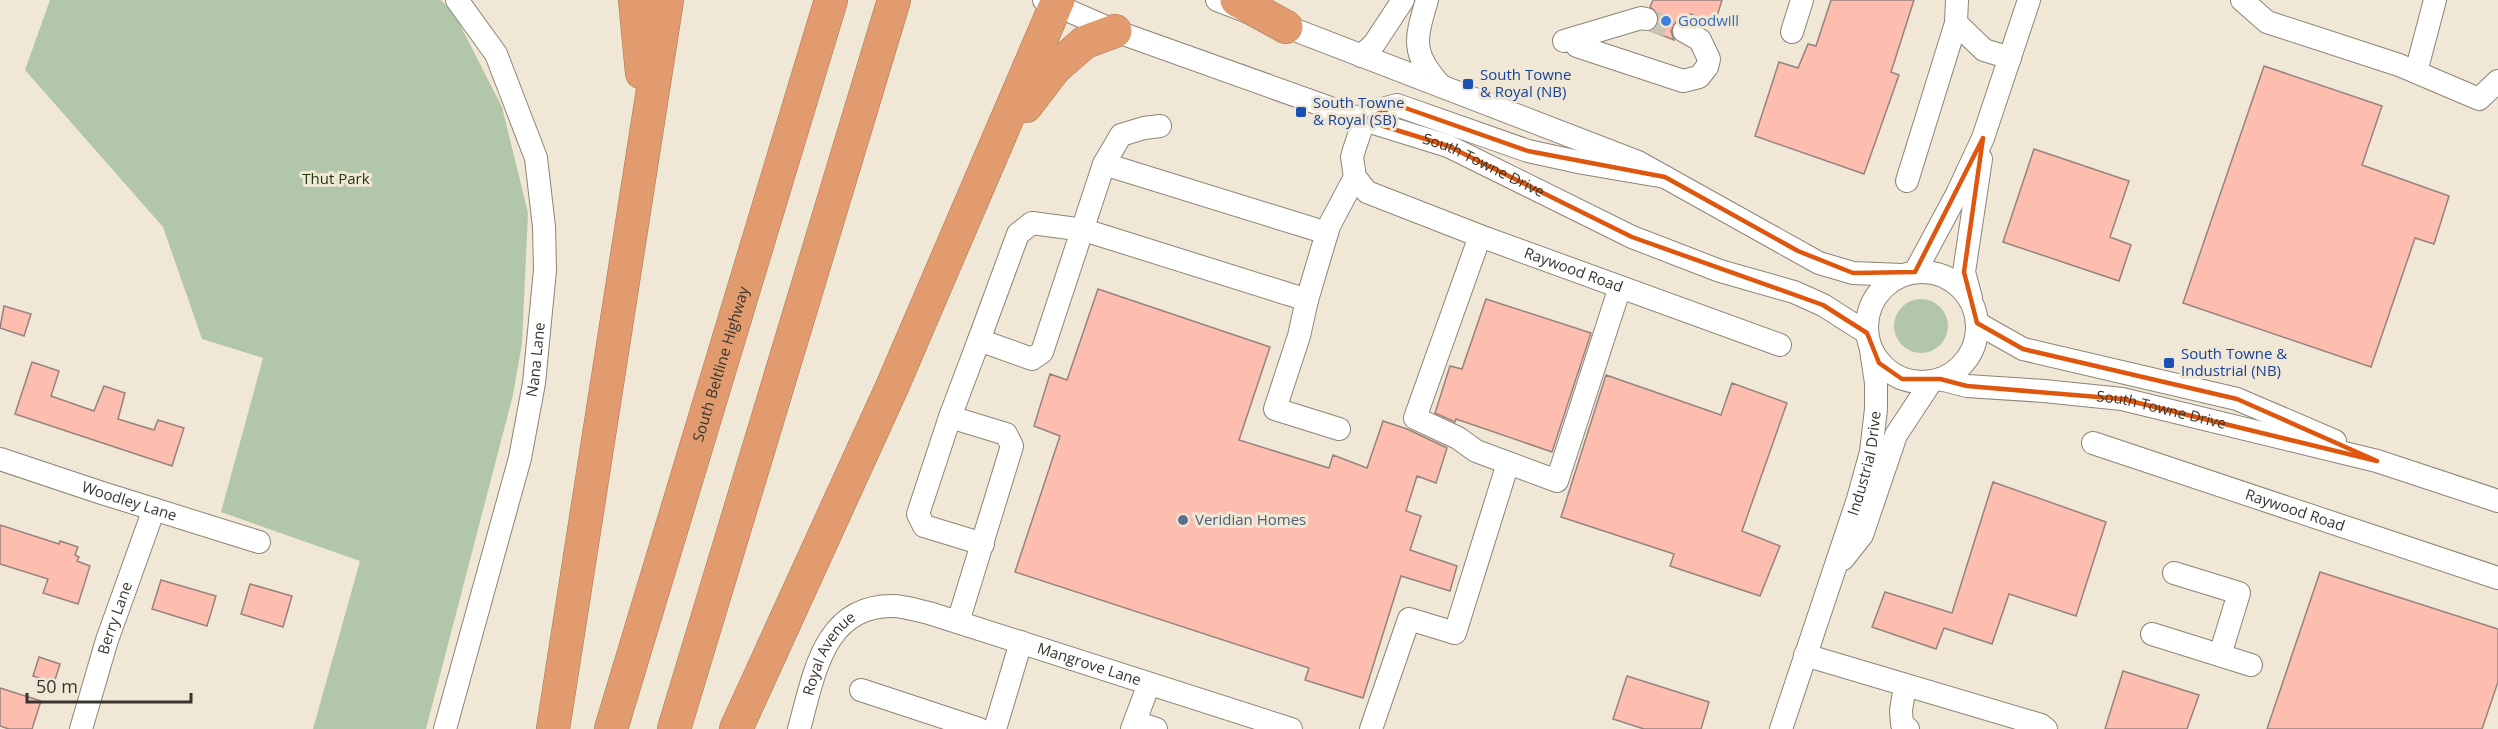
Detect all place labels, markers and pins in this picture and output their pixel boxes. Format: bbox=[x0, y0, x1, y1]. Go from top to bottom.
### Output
place label: Goodwill bbox=[1678, 10, 1739, 30]
marker: Goodwill bbox=[1659, 14, 1673, 28]
place label: South Towne & Royal (NB) bbox=[1480, 64, 1571, 101]
marker: South Towne & Royal (NB) bbox=[1461, 77, 1475, 91]
place label: South Towne & Royal (SB) bbox=[1313, 92, 1404, 129]
marker: South Towne & Royal (SB) bbox=[1294, 105, 1308, 119]
place label: South Towne & Industrial (NB) bbox=[2181, 343, 2287, 380]
marker: South Towne & Industrial (NB) bbox=[2162, 356, 2176, 370]
place label: Veridian Homes bbox=[1195, 509, 1306, 529]
marker: Veridian Homes bbox=[1176, 513, 1190, 527]

